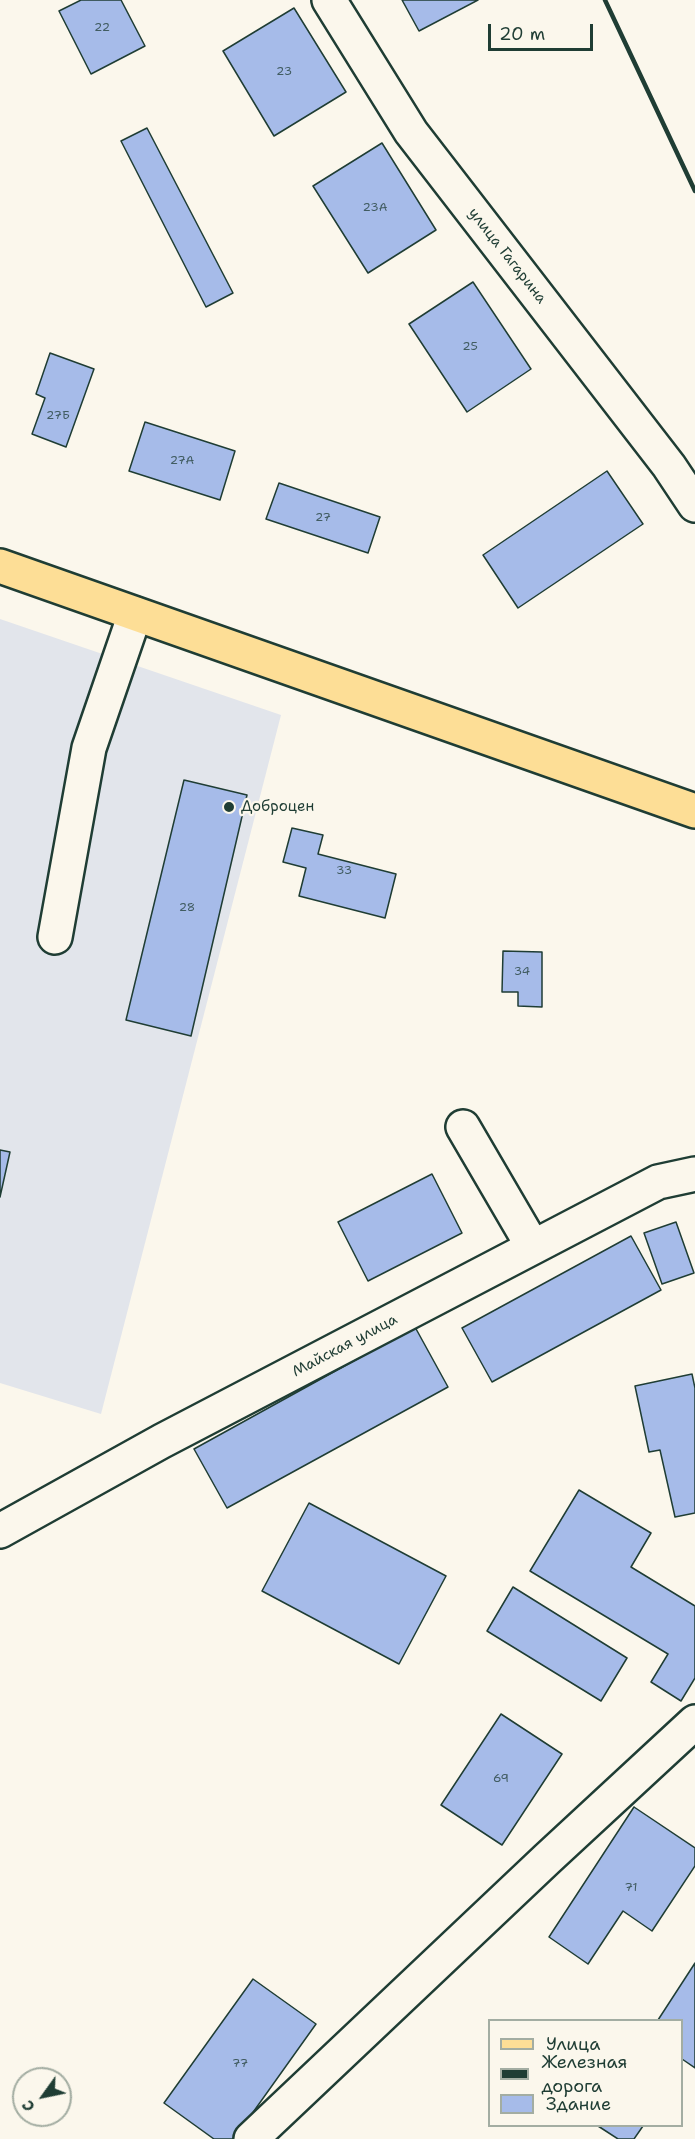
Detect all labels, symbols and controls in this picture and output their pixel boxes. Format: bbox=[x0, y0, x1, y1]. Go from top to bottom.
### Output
scale bar bbox=[491, 12, 596, 50]
house number: 22 bbox=[94, 21, 110, 35]
text: 20 m bbox=[499, 22, 545, 46]
house number: 23 bbox=[276, 65, 292, 79]
house number: 23А bbox=[363, 201, 387, 215]
street label: улица Гагарина bbox=[464, 204, 550, 308]
house number: 25 bbox=[462, 340, 478, 354]
house number: 27Б bbox=[46, 409, 70, 423]
house number: 27А bbox=[170, 454, 194, 468]
house number: 27 bbox=[315, 511, 331, 525]
place label: Доброцен bbox=[241, 798, 314, 816]
marker: Доброцен bbox=[222, 800, 236, 814]
house number: 33 bbox=[336, 864, 352, 878]
house number: 28 bbox=[179, 901, 195, 915]
house number: 34 bbox=[514, 965, 530, 979]
street label: Майская улица bbox=[289, 1311, 401, 1381]
house number: 69 bbox=[493, 1772, 509, 1786]
house number: 71 bbox=[625, 1881, 637, 1895]
legend bbox=[488, 2019, 683, 2127]
text: Улица bbox=[546, 2032, 600, 2056]
text: Железная дорога bbox=[541, 2050, 627, 2098]
house number: 77 bbox=[232, 2057, 248, 2071]
north arrow bbox=[12, 2067, 72, 2127]
text: Здание bbox=[546, 2092, 611, 2116]
text: С bbox=[17, 2096, 40, 2116]

